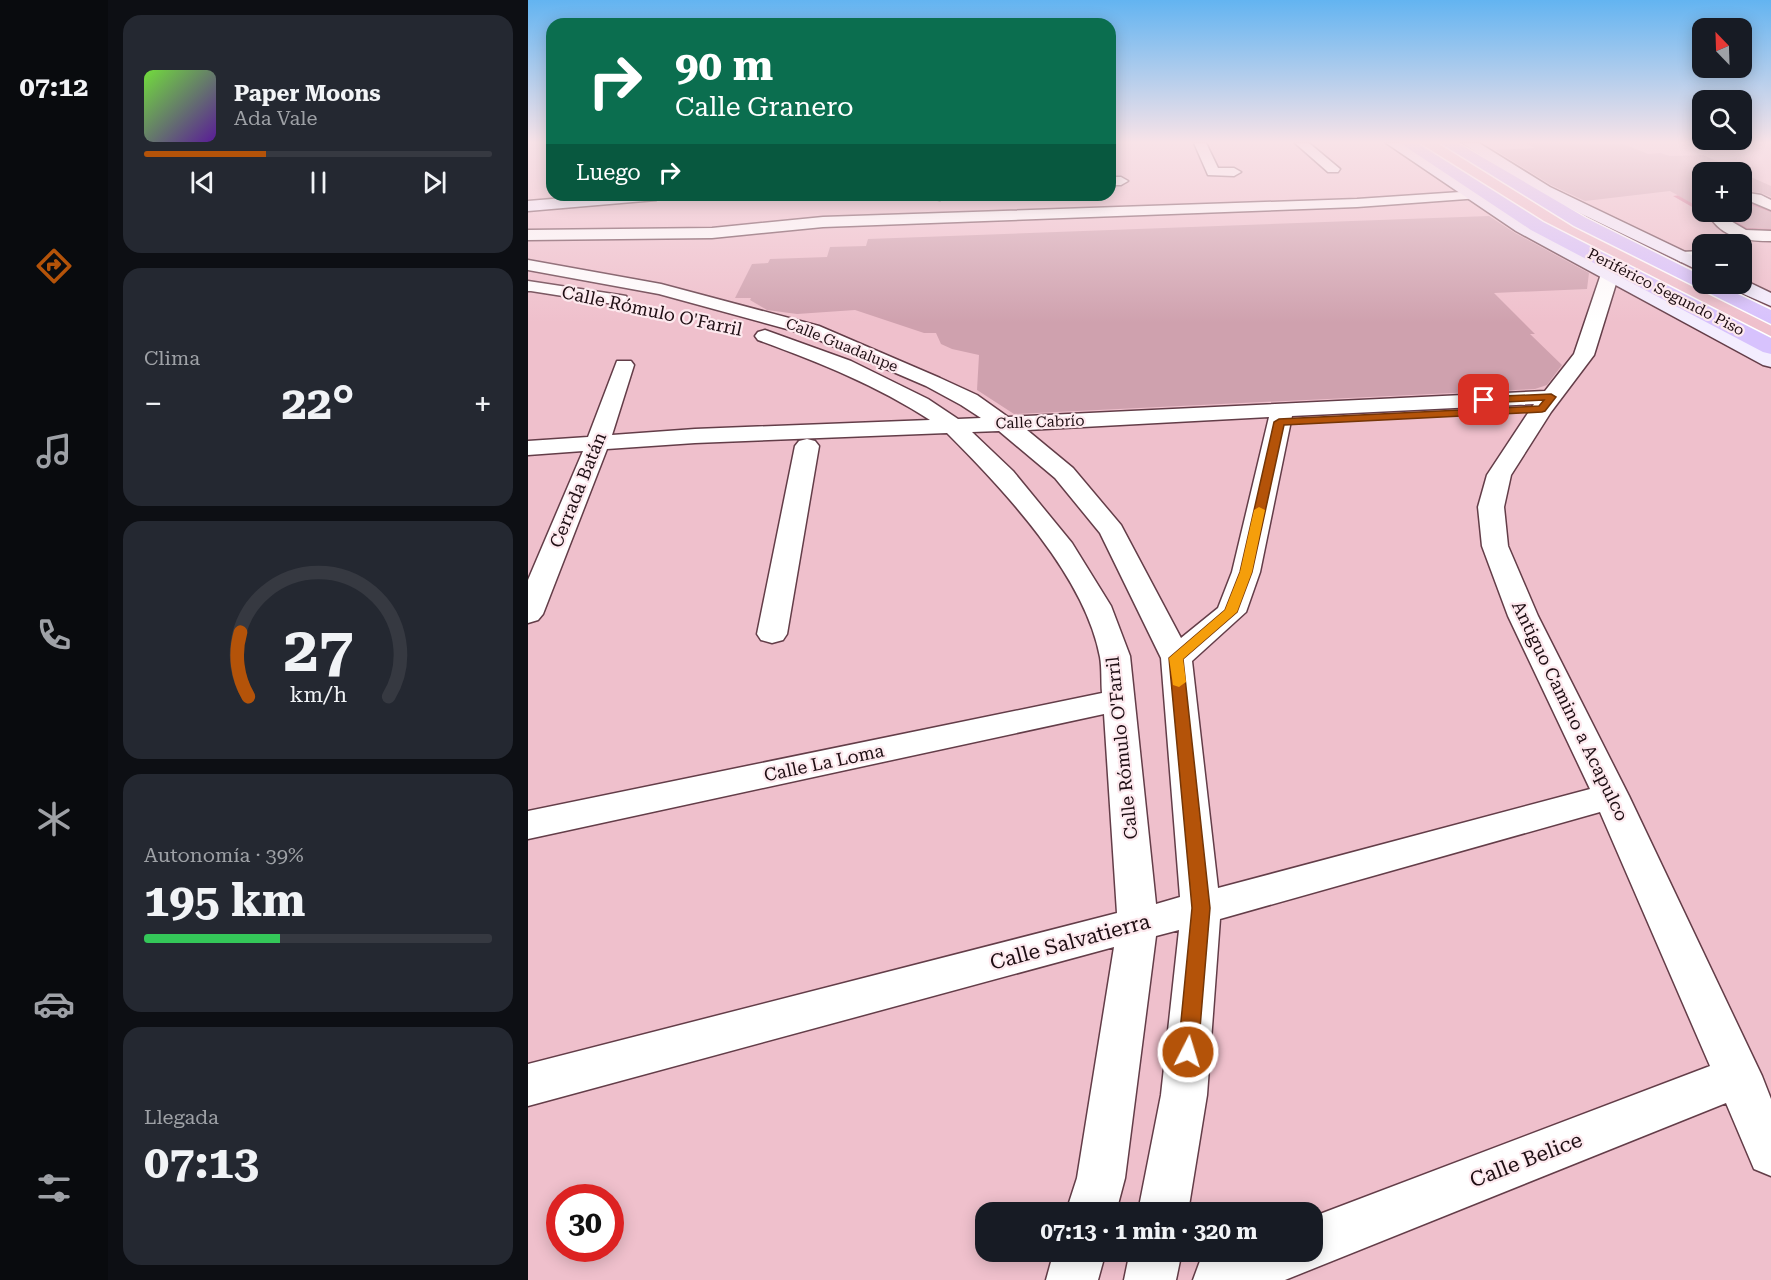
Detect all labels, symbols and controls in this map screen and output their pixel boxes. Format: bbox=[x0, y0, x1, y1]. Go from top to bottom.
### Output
north arrow bbox=[1692, 18, 1752, 78]
map controls bbox=[1692, 18, 1752, 294]
text: 90 m bbox=[675, 41, 773, 90]
icon: right bbox=[576, 42, 654, 120]
text: 07:12 bbox=[20, 71, 88, 103]
text: Paper Moons bbox=[234, 81, 381, 106]
button: search bbox=[1692, 90, 1752, 150]
text: Calle Granero bbox=[675, 91, 854, 123]
text: Ada Vale bbox=[234, 106, 317, 130]
icon: right bbox=[653, 156, 686, 189]
text: Luego bbox=[576, 160, 641, 185]
button: + bbox=[1692, 162, 1752, 222]
icon: previous bbox=[186, 166, 219, 199]
icon: pause bbox=[302, 166, 335, 199]
icon: next bbox=[418, 166, 451, 199]
button: − bbox=[1692, 234, 1752, 294]
icon: directions bbox=[33, 245, 75, 287]
street label: Periférico Segundo Piso bbox=[1585, 245, 1747, 339]
street label: Calle Rómulo O'Farril bbox=[560, 281, 745, 340]
street label: Calle Guadalupe bbox=[783, 314, 901, 376]
text: Clima bbox=[144, 346, 200, 370]
pin bbox=[1458, 374, 1509, 425]
text: 22° bbox=[282, 377, 354, 430]
icon: arrive bbox=[1467, 383, 1500, 416]
text: − bbox=[144, 384, 162, 423]
text: + bbox=[474, 384, 492, 423]
street label: Calle Cabrío bbox=[995, 411, 1085, 433]
street label: Cerrada Batán bbox=[545, 429, 610, 551]
icon: music bbox=[33, 430, 75, 472]
street label: Antiguo Camino a Acapulco bbox=[1508, 597, 1633, 824]
text: 27 bbox=[283, 613, 353, 686]
icon: phone bbox=[33, 614, 75, 656]
street label: Calle Rómulo O'Farril bbox=[1101, 655, 1142, 841]
text: km/h bbox=[289, 682, 347, 707]
street label: Calle La Loma bbox=[762, 739, 886, 785]
icon: climate bbox=[33, 798, 75, 840]
text: Autonomía · 39% bbox=[144, 843, 304, 867]
text: 195 km bbox=[144, 874, 305, 927]
street label: Calle Salvatierra bbox=[987, 909, 1153, 975]
icon: car bbox=[33, 983, 75, 1025]
position arrow bbox=[1156, 1020, 1220, 1084]
text: Llegada bbox=[144, 1105, 219, 1129]
street label: Calle Belice bbox=[1467, 1128, 1585, 1192]
text: 07:13 bbox=[144, 1136, 259, 1189]
icon: filters bbox=[33, 1167, 75, 1209]
speed limit sign: 30 bbox=[546, 1184, 624, 1262]
text: 07:13 · 1 min · 320 m bbox=[1040, 1219, 1258, 1244]

